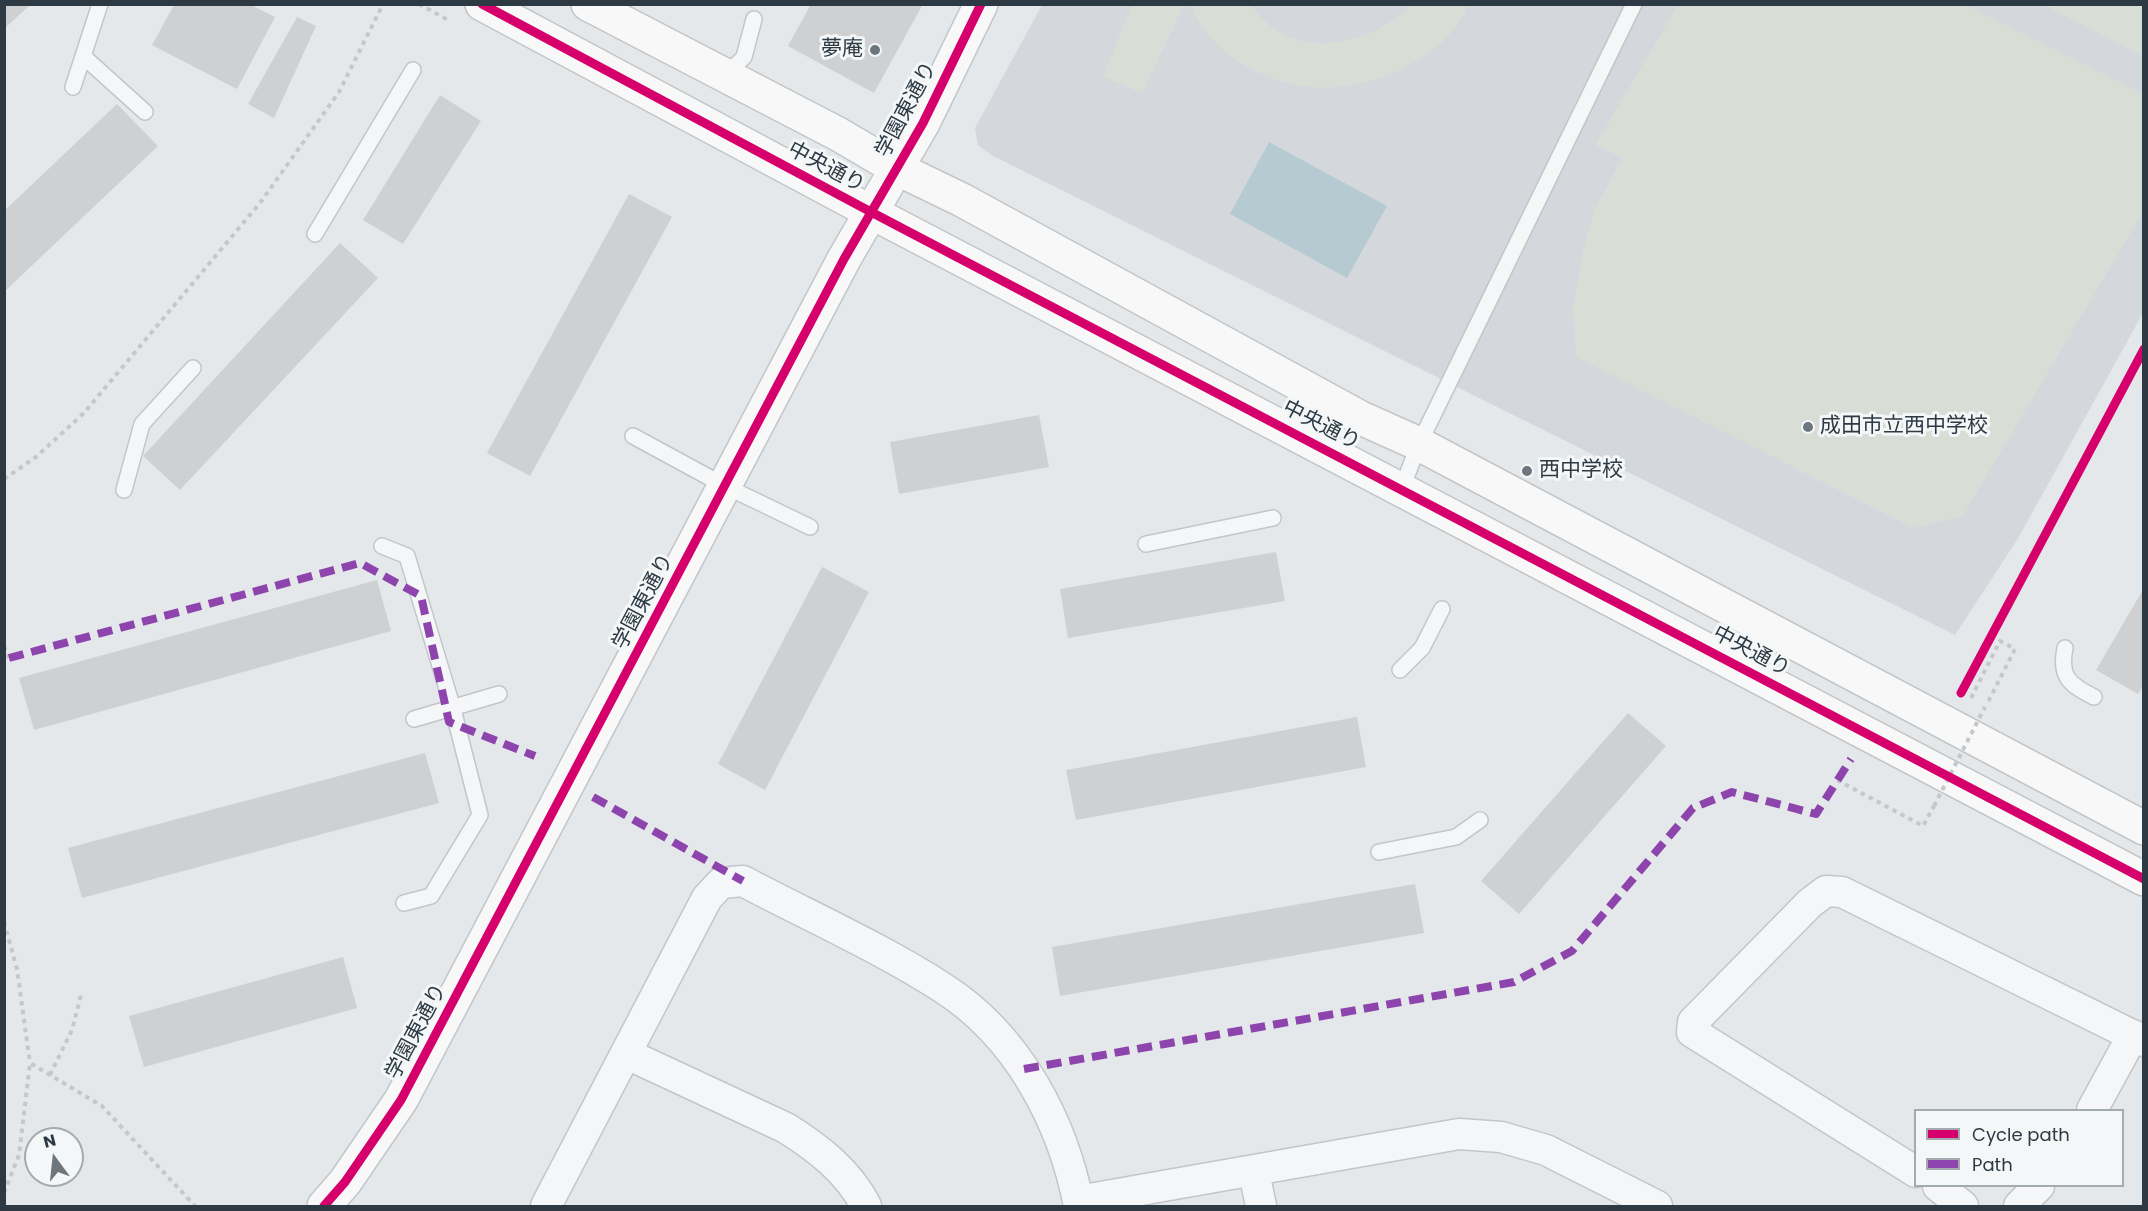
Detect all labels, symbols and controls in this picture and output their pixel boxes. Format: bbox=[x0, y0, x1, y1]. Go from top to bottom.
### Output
place label: 夢庵 bbox=[821, 37, 863, 63]
marker: 夢庵 bbox=[868, 43, 882, 57]
street label: 学園東通り bbox=[871, 58, 943, 162]
street label: 中央通り bbox=[783, 137, 869, 199]
street label: 中央通り bbox=[1278, 396, 1364, 456]
place label: 成田市立西中学校 bbox=[1820, 414, 1988, 440]
marker: 成田市立西中学校 bbox=[1801, 420, 1815, 434]
place label: 西中学校 bbox=[1539, 458, 1623, 484]
marker: 西中学校 bbox=[1520, 464, 1534, 478]
street label: 学園東通り bbox=[608, 550, 680, 654]
street label: 中央通り bbox=[1708, 621, 1794, 683]
street label: 学園東通り bbox=[381, 980, 453, 1084]
legend bbox=[1914, 1109, 2124, 1187]
text: Cycle path bbox=[1972, 1122, 2070, 1147]
north arrow bbox=[24, 1127, 84, 1187]
text: N bbox=[41, 1128, 59, 1154]
text: Path bbox=[1972, 1152, 2013, 1177]

